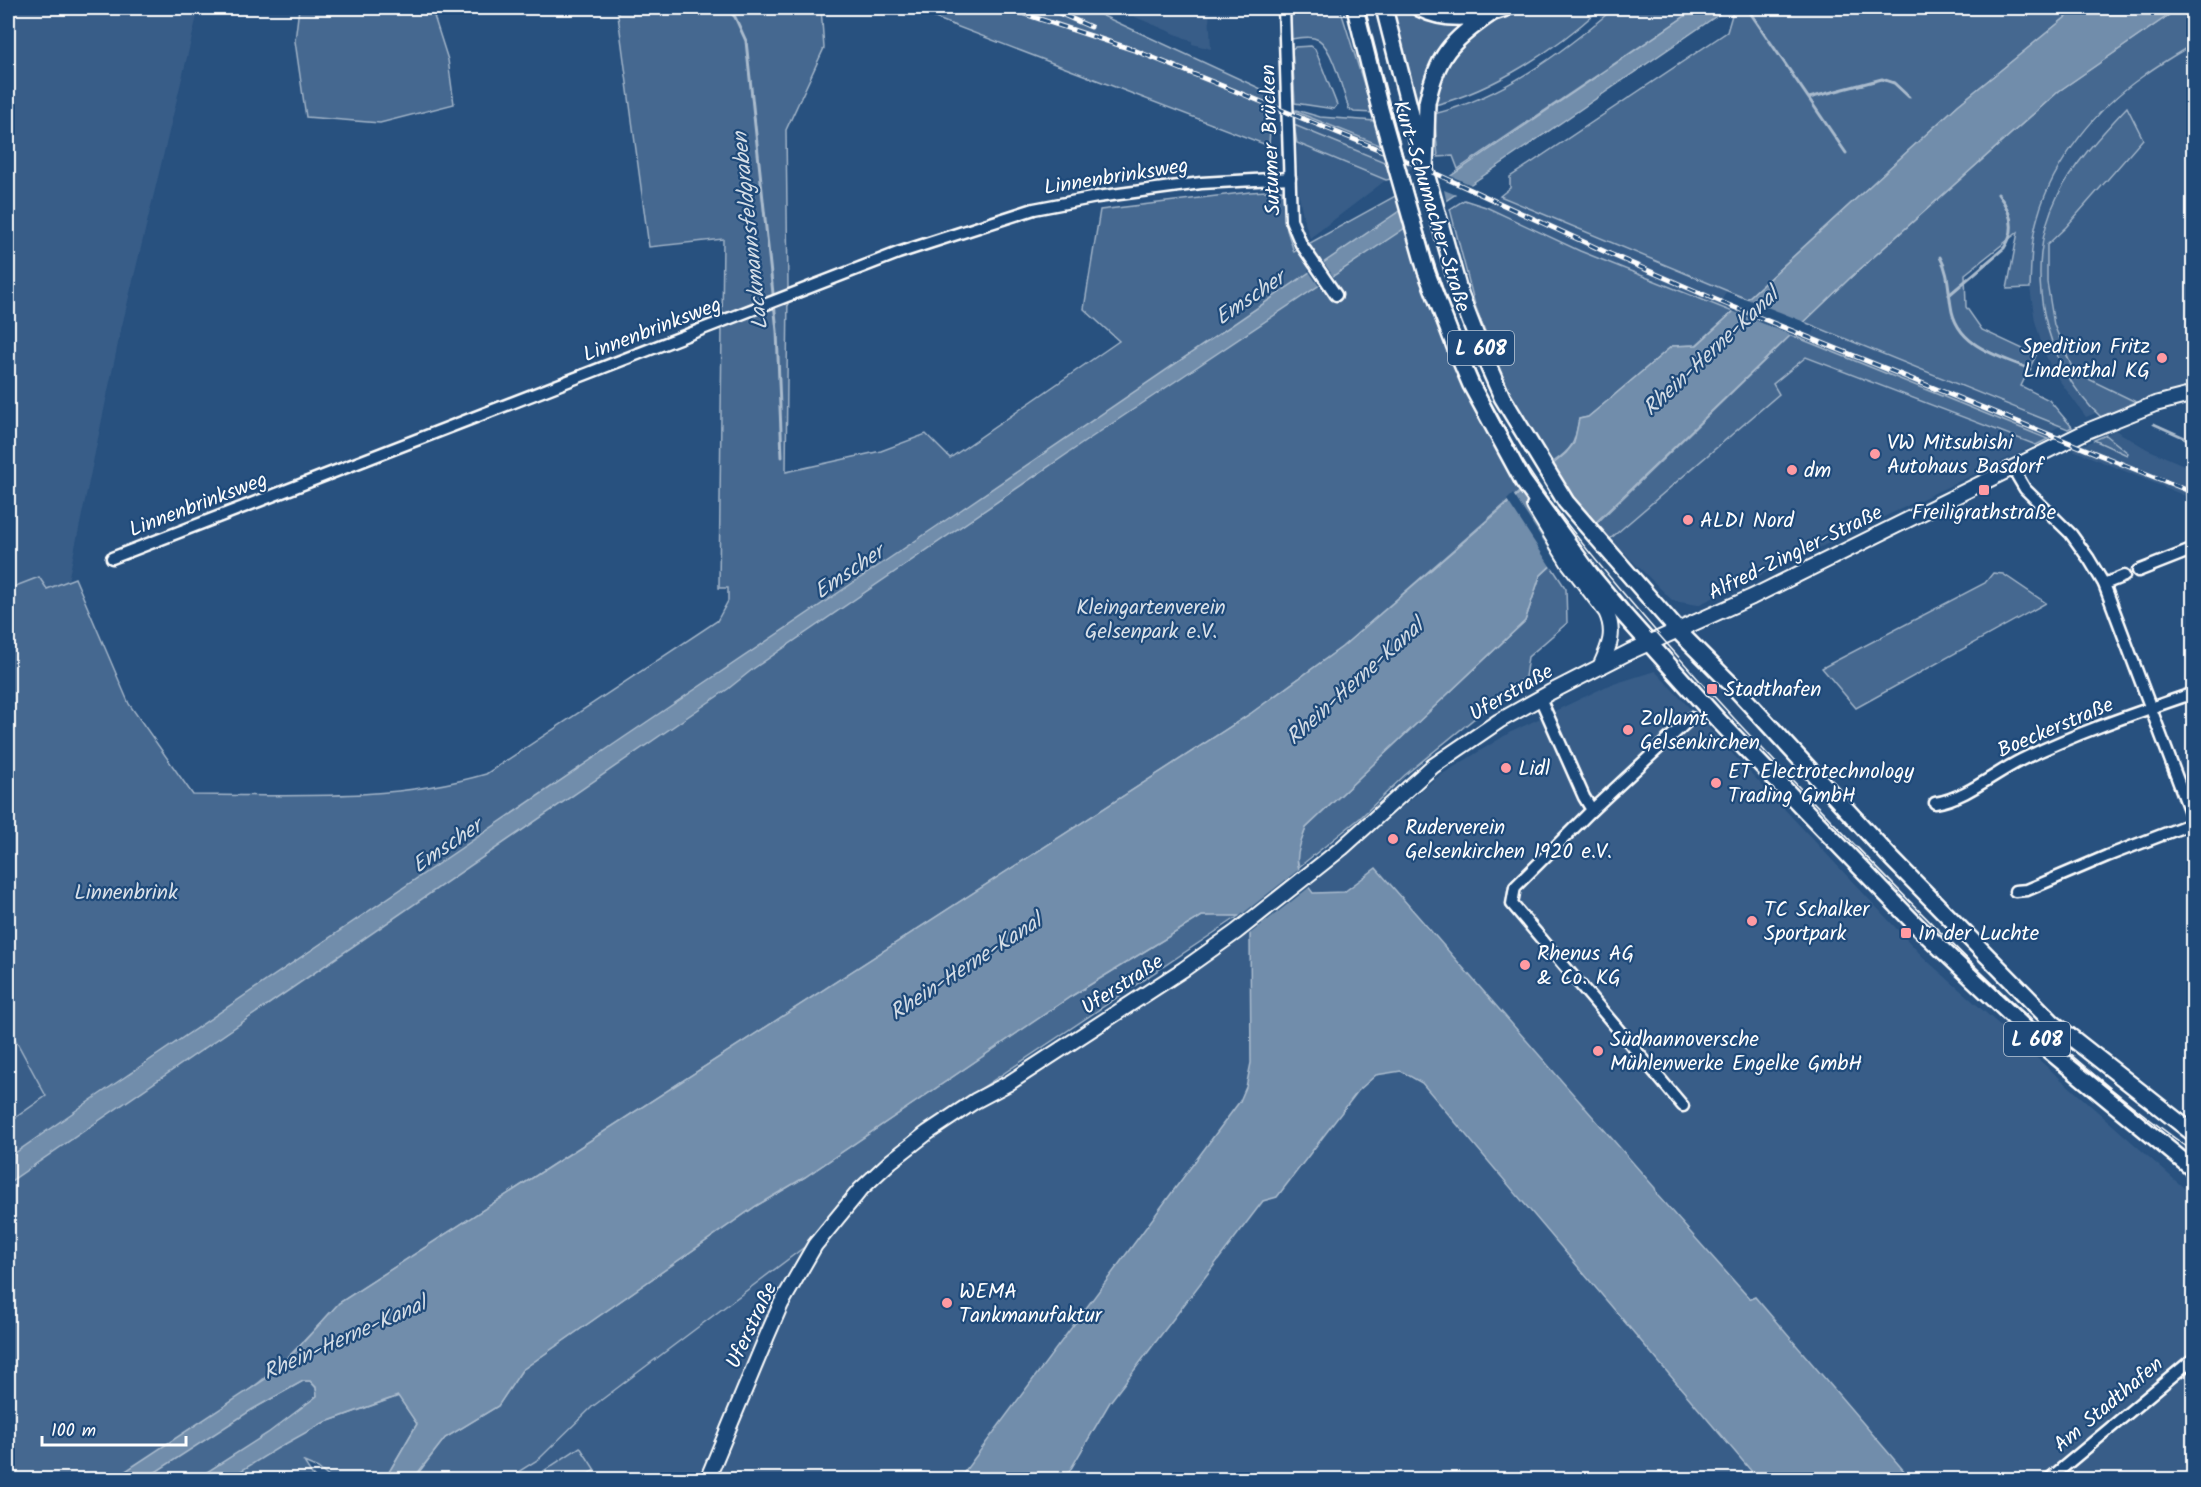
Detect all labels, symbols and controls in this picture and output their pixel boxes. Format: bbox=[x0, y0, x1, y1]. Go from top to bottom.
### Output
street label: Sutumer Brücken bbox=[1252, 64, 1291, 216]
street label: Kurt-Schumacher-Straße bbox=[1383, 96, 1479, 317]
water label: Lackmannsfeldgraben bbox=[723, 128, 779, 331]
street label: Linnenbrinksweg bbox=[1042, 150, 1191, 205]
water label: Emscher bbox=[1208, 260, 1297, 336]
water label: Rhein-Herne-Kanal bbox=[1635, 277, 1791, 426]
street label: Linnenbrinksweg bbox=[578, 289, 727, 372]
road number: L 608 bbox=[1448, 331, 1514, 365]
place label: Spedition Fritz Lindenthal KG bbox=[2021, 331, 2150, 388]
marker: Spedition Fritz Lindenthal KG bbox=[2155, 351, 2169, 365]
place label: VW Mitsubishi Autohaus Basdorf bbox=[1887, 427, 2045, 484]
marker: VW Mitsubishi Autohaus Basdorf bbox=[1868, 447, 1882, 461]
place label: dm bbox=[1804, 455, 1831, 488]
marker: dm bbox=[1785, 463, 1799, 477]
street label: Linnenbrinksweg bbox=[124, 464, 273, 547]
marker: Freiligrathstraße bbox=[1977, 483, 1991, 497]
street label: Alfred-Zingler-Straße bbox=[1703, 497, 1889, 610]
place label: Freiligrathstraße bbox=[1912, 497, 2057, 530]
place label: ALDI Nord bbox=[1700, 505, 1794, 538]
marker: ALDI Nord bbox=[1681, 513, 1695, 527]
water label: Emscher bbox=[807, 534, 896, 610]
park label: Kleingartenverein Gelsenpark e.V. bbox=[1076, 592, 1226, 649]
water label: Rhein-Herne-Kanal bbox=[1279, 608, 1436, 755]
street label: Uferstraße bbox=[1463, 656, 1561, 731]
place label: Stadthafen bbox=[1724, 674, 1821, 707]
marker: Stadthafen bbox=[1705, 682, 1719, 696]
street label: Boeckerstraße bbox=[1992, 689, 2119, 768]
place label: Zollamt Gelsenkirchen bbox=[1640, 703, 1760, 760]
marker: Zollamt Gelsenkirchen bbox=[1621, 723, 1635, 737]
place label: Lidl bbox=[1518, 753, 1550, 786]
place label: ET Electrotechnology Trading GmbH bbox=[1728, 756, 1914, 813]
marker: Lidl bbox=[1499, 761, 1513, 775]
marker: ET Electrotechnology Trading GmbH bbox=[1709, 776, 1723, 790]
water label: Emscher bbox=[405, 808, 494, 884]
place label: Ruderverein Gelsenkirchen 1920 e.V. bbox=[1405, 812, 1612, 869]
marker: Ruderverein Gelsenkirchen 1920 e.V. bbox=[1386, 832, 1400, 846]
park label: Linnenbrink bbox=[74, 877, 178, 910]
place label: TC Schalker Sportpark bbox=[1764, 894, 1870, 951]
water label: Rhein-Herne-Kanal bbox=[883, 903, 1054, 1031]
marker: TC Schalker Sportpark bbox=[1745, 914, 1759, 928]
place label: In der Luchte bbox=[1918, 918, 2040, 951]
marker: In der Luchte bbox=[1899, 926, 1913, 940]
place label: Rhenus AG & Co. KG bbox=[1537, 938, 1634, 995]
street label: Uferstraße bbox=[1075, 946, 1171, 1024]
marker: Rhenus AG & Co. KG bbox=[1518, 958, 1532, 972]
road number: L 608 bbox=[2004, 1022, 2070, 1056]
place label: Südhannoversche Mühlenwerke Engelke GmbH bbox=[1610, 1024, 1862, 1081]
marker: Südhannoversche Mühlenwerke Engelke GmbH bbox=[1591, 1044, 1605, 1058]
street label: Uferstraße bbox=[718, 1276, 787, 1375]
place label: WEMA Tankmanufaktur bbox=[959, 1276, 1103, 1333]
water label: Rhein-Herne-Kanal bbox=[257, 1286, 437, 1391]
marker: WEMA Tankmanufaktur bbox=[940, 1296, 954, 1310]
street label: Am Stadthafen bbox=[2047, 1349, 2171, 1461]
scale bar bbox=[42, 1409, 186, 1447]
text: 100 m bbox=[51, 1417, 96, 1446]

